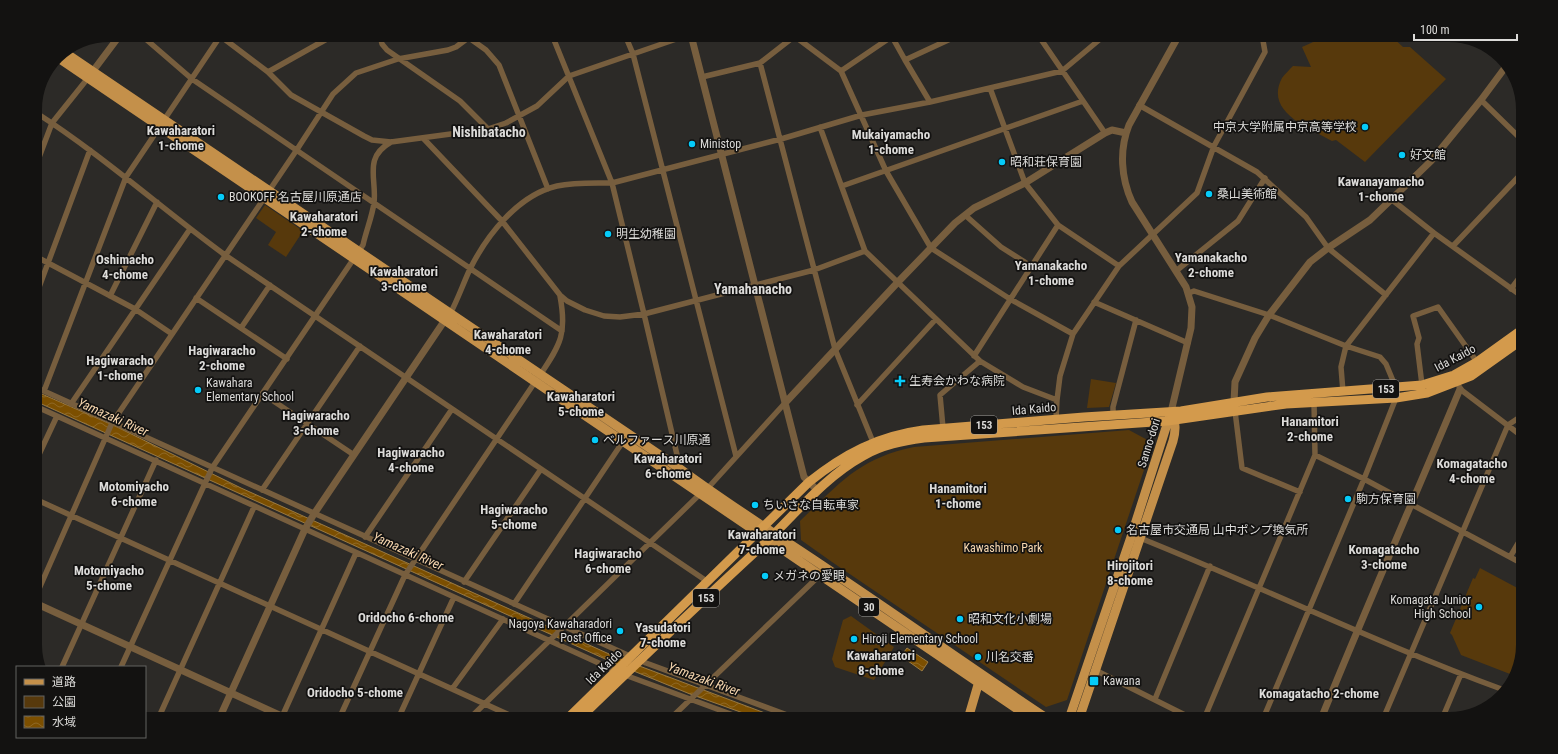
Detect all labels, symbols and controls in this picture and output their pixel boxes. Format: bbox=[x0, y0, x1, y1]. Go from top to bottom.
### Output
scale bar bbox=[1414, 16, 1517, 42]
text: 100 m bbox=[1420, 23, 1450, 37]
place label: 中京大学附属中京高等学校 bbox=[1213, 120, 1357, 134]
marker: 中京大学附属中京高等学校 bbox=[1360, 122, 1370, 132]
district label: Kawaharatori 1-chome bbox=[147, 123, 215, 153]
district label: Nishibatacho bbox=[452, 124, 526, 140]
district label: Mukaiyamacho 1-chome bbox=[852, 127, 931, 157]
place label: Ministop bbox=[700, 137, 741, 151]
marker: Ministop bbox=[687, 139, 697, 149]
place label: 好文館 bbox=[1410, 148, 1446, 162]
marker: 好文館 bbox=[1397, 150, 1407, 160]
place label: 昭和荘保育園 bbox=[1010, 155, 1082, 169]
marker: 昭和荘保育園 bbox=[997, 157, 1007, 167]
district label: Kawanayamacho 1-chome bbox=[1338, 174, 1425, 204]
place label: 桑山美術館 bbox=[1217, 187, 1277, 201]
marker: 桑山美術館 bbox=[1204, 189, 1214, 199]
place label: BOOKOFF 名古屋川原通店 bbox=[229, 190, 362, 204]
marker: BOOKOFF 名古屋川原通店 bbox=[216, 192, 226, 202]
district label: Kawaharatori 2-chome bbox=[290, 209, 358, 239]
place label: 明生幼稚園 bbox=[616, 227, 676, 241]
marker: 明生幼稚園 bbox=[603, 229, 613, 239]
district label: Yamanakacho 2-chome bbox=[1175, 250, 1248, 280]
district label: Oshimacho 4-chome bbox=[96, 252, 155, 282]
district label: Yamanakacho 1-chome bbox=[1015, 258, 1088, 288]
district label: Kawaharatori 3-chome bbox=[370, 264, 438, 294]
district label: Yamahanacho bbox=[714, 281, 792, 297]
district label: Kawaharatori 4-chome bbox=[474, 327, 542, 357]
street label: Ida Kaido bbox=[1432, 341, 1478, 375]
district label: Hagiwaracho 2-chome bbox=[188, 343, 256, 373]
district label: Hagiwaracho 1-chome bbox=[86, 353, 154, 383]
place label: 生寿会かわな病院 bbox=[909, 374, 1005, 388]
marker: 生寿会かわな病院 bbox=[894, 375, 906, 387]
place label: Kawahara Elementary School bbox=[206, 376, 294, 404]
road number: 153 bbox=[1373, 380, 1399, 398]
marker: Kawahara Elementary School bbox=[193, 385, 203, 395]
district label: Kawaharatori 5-chome bbox=[547, 389, 615, 419]
water label: Yamazaki River bbox=[75, 395, 152, 440]
street label: Ida Kaido bbox=[1011, 400, 1057, 418]
district label: Hagiwaracho 3-chome bbox=[282, 408, 350, 438]
district label: Hanamitori 2-chome bbox=[1281, 414, 1339, 444]
road number: 153 bbox=[971, 416, 997, 434]
street label: Sanno-dori bbox=[1135, 417, 1163, 469]
place label: ベルファース川原通 bbox=[603, 433, 710, 447]
marker: ベルファース川原通 bbox=[590, 435, 600, 445]
district label: Hagiwaracho 4-chome bbox=[377, 445, 445, 475]
district label: Kawaharatori 6-chome bbox=[634, 451, 702, 481]
district label: Komagatacho 4-chome bbox=[1437, 456, 1508, 486]
district label: Motomiyacho 6-chome bbox=[99, 479, 170, 509]
district label: Hanamitori 1-chome bbox=[929, 481, 987, 511]
place label: 駒方保育園 bbox=[1356, 492, 1416, 506]
marker: 駒方保育園 bbox=[1343, 494, 1353, 504]
place label: ちいさな自転車家 bbox=[763, 498, 859, 512]
marker: ちいさな自転車家 bbox=[750, 500, 760, 510]
district label: Hagiwaracho 5-chome bbox=[480, 502, 548, 532]
place label: 名古屋市交通局 山中ポンプ換気所 bbox=[1126, 523, 1308, 537]
marker: 名古屋市交通局 山中ポンプ換気所 bbox=[1113, 525, 1123, 535]
district label: Kawaharatori 7-chome bbox=[728, 527, 796, 557]
water label: Yamazaki River bbox=[370, 529, 447, 574]
park label: Kawashimo Park bbox=[963, 541, 1043, 555]
district label: Komagatacho 3-chome bbox=[1349, 542, 1420, 572]
district label: Hagiwaracho 6-chome bbox=[574, 546, 642, 576]
district label: Hirojitori 8-chome bbox=[1107, 558, 1153, 588]
district label: Motomiyacho 5-chome bbox=[74, 563, 145, 593]
place label: メガネの愛眼 bbox=[773, 569, 845, 583]
marker: メガネの愛眼 bbox=[760, 571, 770, 581]
road number: 153 bbox=[693, 589, 719, 607]
place label: Komagata Junior High School bbox=[1390, 593, 1471, 621]
road number: 30 bbox=[859, 598, 879, 616]
marker: Komagata Junior High School bbox=[1474, 602, 1484, 612]
district label: Oridocho 6-chome bbox=[358, 610, 454, 625]
place label: 昭和文化小劇場 bbox=[968, 612, 1052, 626]
marker: 昭和文化小劇場 bbox=[955, 614, 965, 624]
place label: Nagoya Kawaharadori Post Office bbox=[509, 617, 612, 645]
district label: Yasudatori 7-chome bbox=[635, 620, 691, 650]
marker: Nagoya Kawaharadori Post Office bbox=[615, 626, 625, 636]
place label: Hiroji Elementary School bbox=[862, 632, 978, 646]
marker: Hiroji Elementary School bbox=[849, 634, 859, 644]
street label: Ida Kaido bbox=[583, 647, 625, 687]
district label: Kawaharatori 8-chome bbox=[847, 648, 915, 678]
place label: 川名交番 bbox=[986, 650, 1034, 664]
marker: 川名交番 bbox=[973, 652, 983, 662]
water label: Yamazaki River bbox=[666, 659, 743, 699]
legend bbox=[16, 666, 146, 738]
place label: Kawana bbox=[1103, 674, 1141, 688]
text: 道路 bbox=[52, 675, 76, 689]
marker: Kawana bbox=[1088, 675, 1100, 687]
district label: Oridocho 5-chome bbox=[307, 685, 403, 700]
district label: Komagatacho 2-chome bbox=[1259, 686, 1379, 701]
text: 公園 bbox=[52, 695, 76, 709]
text: 水域 bbox=[52, 715, 76, 729]

